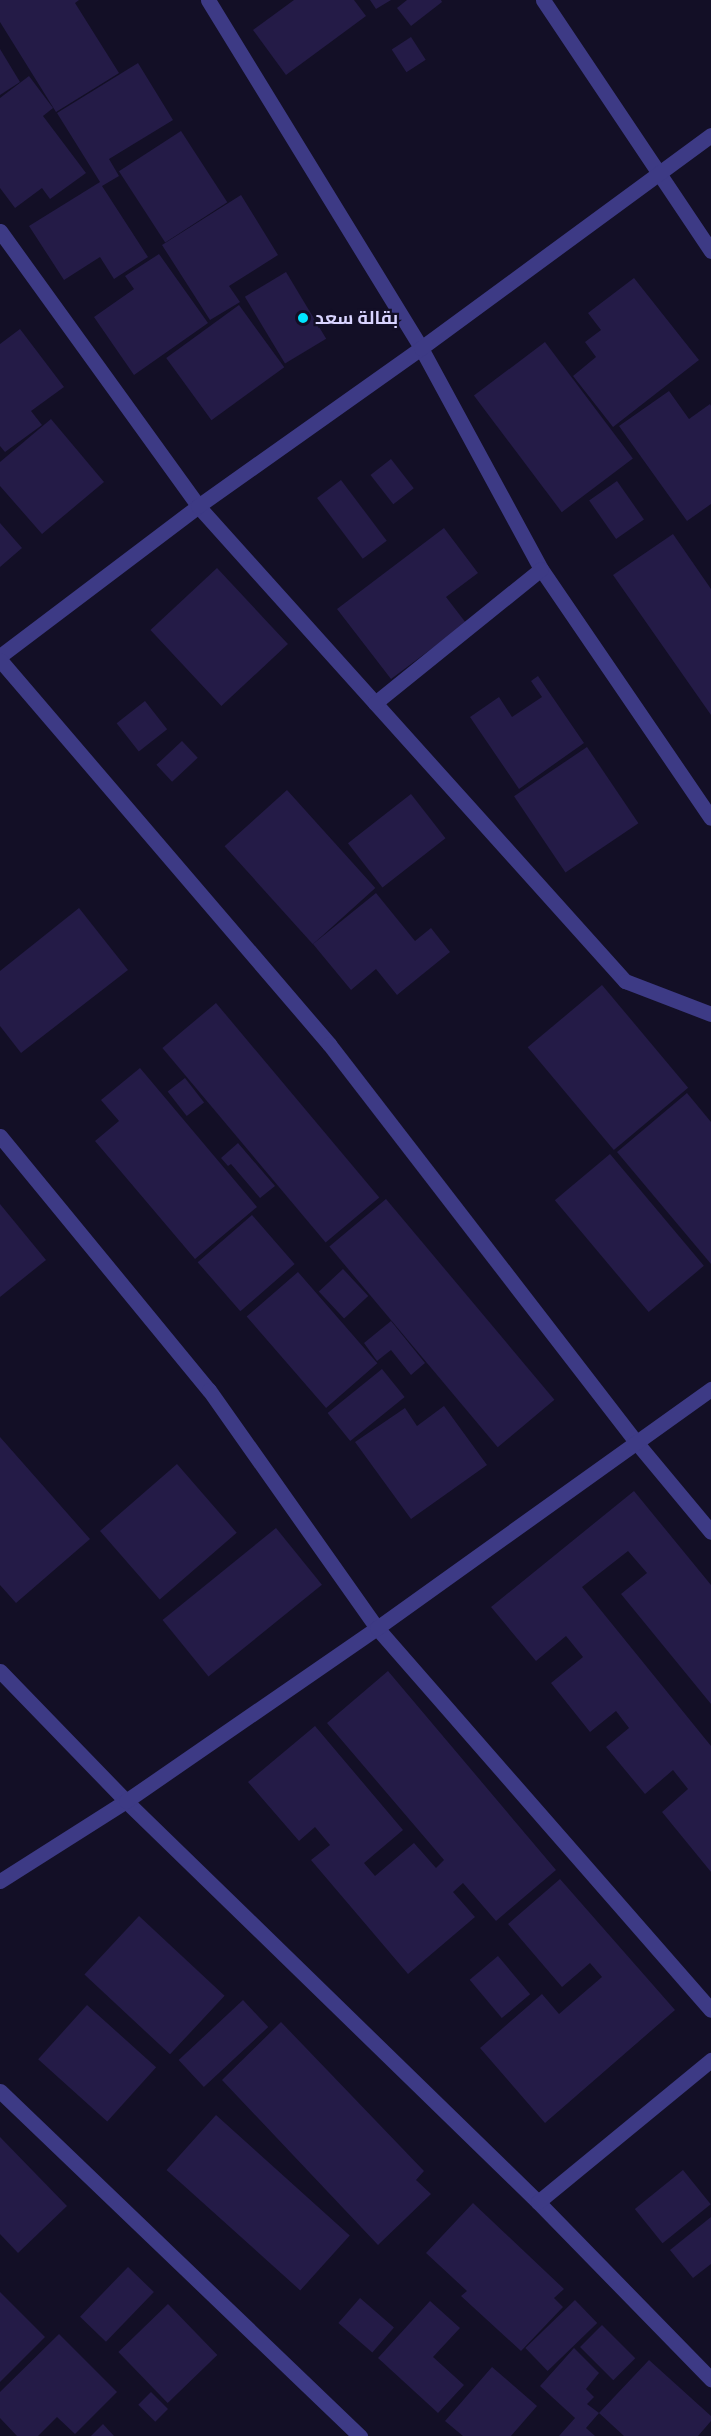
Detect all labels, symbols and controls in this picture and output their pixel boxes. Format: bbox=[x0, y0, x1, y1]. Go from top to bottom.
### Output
place label: بقالة سعد bbox=[315, 307, 398, 329]
marker: بقالة سعد bbox=[296, 311, 310, 325]

